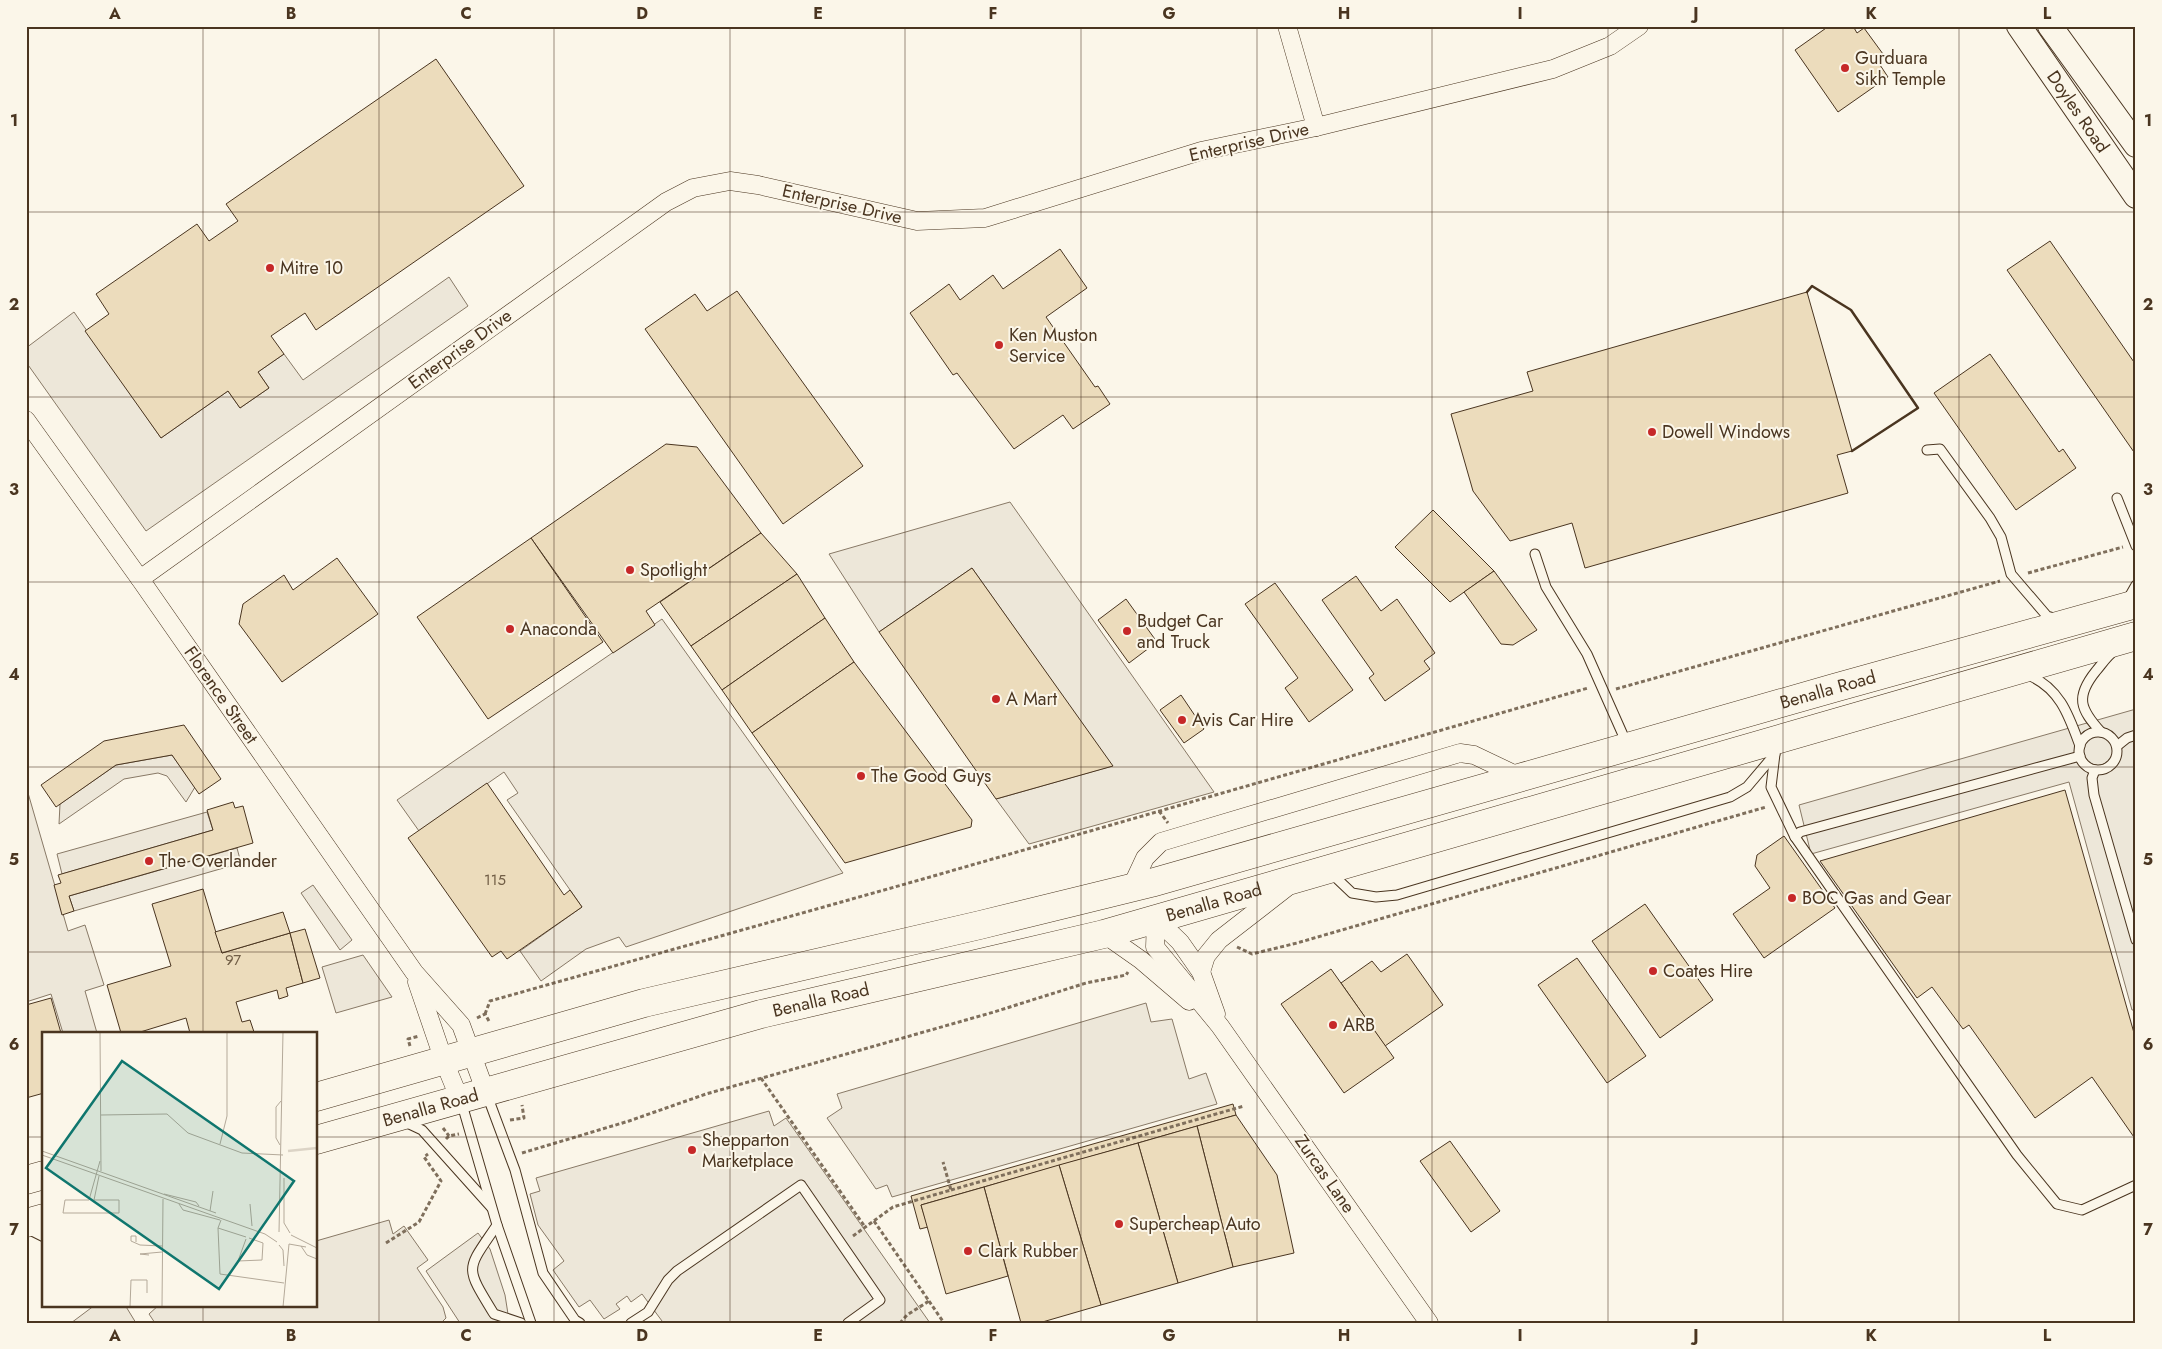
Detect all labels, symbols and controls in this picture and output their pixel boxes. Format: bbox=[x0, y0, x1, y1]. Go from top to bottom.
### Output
text: A bbox=[108, 2, 121, 25]
text: B bbox=[286, 2, 296, 25]
text: C bbox=[460, 2, 472, 25]
text: D bbox=[636, 2, 648, 25]
text: E bbox=[813, 2, 823, 25]
text: F bbox=[989, 2, 997, 25]
text: G bbox=[1162, 2, 1176, 25]
text: H bbox=[1338, 2, 1350, 25]
text: I bbox=[1517, 2, 1523, 25]
text: J bbox=[1690, 2, 1699, 25]
text: K bbox=[1865, 2, 1877, 25]
text: L bbox=[2043, 2, 2052, 25]
place label: Gurduara Sikh Temple bbox=[1855, 45, 1946, 92]
marker: Gurduara Sikh Temple bbox=[1839, 62, 1851, 74]
street label: Doyles Road bbox=[2040, 65, 2116, 158]
text: 1 bbox=[10, 109, 18, 132]
text: 1 bbox=[2144, 109, 2152, 132]
street label: Enterprise Drive bbox=[1187, 116, 1311, 168]
street label: Enterprise Drive bbox=[780, 178, 904, 230]
place label: Mitre 10 bbox=[280, 255, 343, 281]
marker: Mitre 10 bbox=[264, 262, 276, 274]
text: 2 bbox=[9, 293, 19, 316]
text: 2 bbox=[2143, 293, 2153, 316]
street label: Enterprise Drive bbox=[403, 303, 517, 395]
place label: Ken Muston Service bbox=[1009, 322, 1098, 369]
marker: Ken Muston Service bbox=[993, 339, 1005, 351]
place label: Dowell Windows bbox=[1662, 419, 1790, 445]
marker: Dowell Windows bbox=[1646, 426, 1658, 438]
text: 3 bbox=[9, 478, 19, 501]
text: 3 bbox=[2143, 478, 2153, 501]
place label: Spotlight bbox=[640, 557, 708, 583]
marker: Spotlight bbox=[624, 564, 636, 576]
place label: Budget Car and Truck bbox=[1137, 608, 1224, 655]
place label: Anaconda bbox=[520, 616, 597, 642]
marker: Anaconda bbox=[504, 623, 516, 635]
marker: Budget Car and Truck bbox=[1121, 625, 1133, 637]
street label: Florence Street bbox=[178, 641, 265, 750]
text: 4 bbox=[8, 663, 20, 686]
text: 4 bbox=[2142, 663, 2154, 686]
street label: Benalla Road bbox=[1777, 664, 1879, 716]
place label: A Mart bbox=[1006, 686, 1058, 712]
marker: A Mart bbox=[990, 693, 1002, 705]
place label: Avis Car Hire bbox=[1192, 707, 1294, 733]
marker: Avis Car Hire bbox=[1176, 714, 1188, 726]
place label: The Good Guys bbox=[871, 763, 991, 789]
marker: The Good Guys bbox=[855, 770, 867, 782]
text: 5 bbox=[9, 848, 19, 871]
place label: The Overlander bbox=[159, 848, 278, 874]
text: 5 bbox=[2143, 848, 2153, 871]
marker: The Overlander bbox=[143, 855, 155, 867]
house number: 115 bbox=[484, 869, 506, 891]
street label: Benalla Road bbox=[1163, 876, 1265, 928]
place label: BOC Gas and Gear bbox=[1802, 885, 1952, 911]
marker: BOC Gas and Gear bbox=[1786, 892, 1798, 904]
house number: 97 bbox=[225, 949, 241, 971]
place label: Coates Hire bbox=[1663, 958, 1753, 984]
marker: Coates Hire bbox=[1647, 965, 1659, 977]
street label: Benalla Road bbox=[770, 976, 872, 1024]
place label: ARB bbox=[1343, 1012, 1375, 1038]
marker: ARB bbox=[1327, 1019, 1339, 1031]
inset map bbox=[42, 1032, 318, 1306]
text: 6 bbox=[9, 1033, 19, 1056]
text: 6 bbox=[2143, 1033, 2153, 1056]
street label: Benalla Road bbox=[379, 1082, 482, 1134]
place label: Shepparton Marketplace bbox=[702, 1127, 794, 1174]
street label: Zurcas Lane bbox=[1289, 1130, 1361, 1218]
marker: Shepparton Marketplace bbox=[686, 1144, 698, 1156]
place label: Supercheap Auto bbox=[1129, 1211, 1261, 1237]
text: 7 bbox=[9, 1218, 19, 1241]
marker: Supercheap Auto bbox=[1113, 1218, 1125, 1230]
text: 7 bbox=[2143, 1218, 2153, 1241]
place label: Clark Rubber bbox=[978, 1238, 1079, 1264]
marker: Clark Rubber bbox=[962, 1245, 974, 1257]
text: A bbox=[108, 1324, 121, 1347]
text: B bbox=[286, 1324, 296, 1347]
text: C bbox=[460, 1324, 472, 1347]
text: D bbox=[636, 1324, 648, 1347]
text: E bbox=[813, 1324, 823, 1347]
text: F bbox=[989, 1324, 997, 1347]
text: G bbox=[1162, 1324, 1176, 1347]
text: H bbox=[1338, 1324, 1350, 1347]
text: I bbox=[1517, 1324, 1523, 1347]
text: J bbox=[1690, 1324, 1699, 1347]
text: K bbox=[1865, 1324, 1877, 1347]
text: L bbox=[2043, 1324, 2052, 1347]

